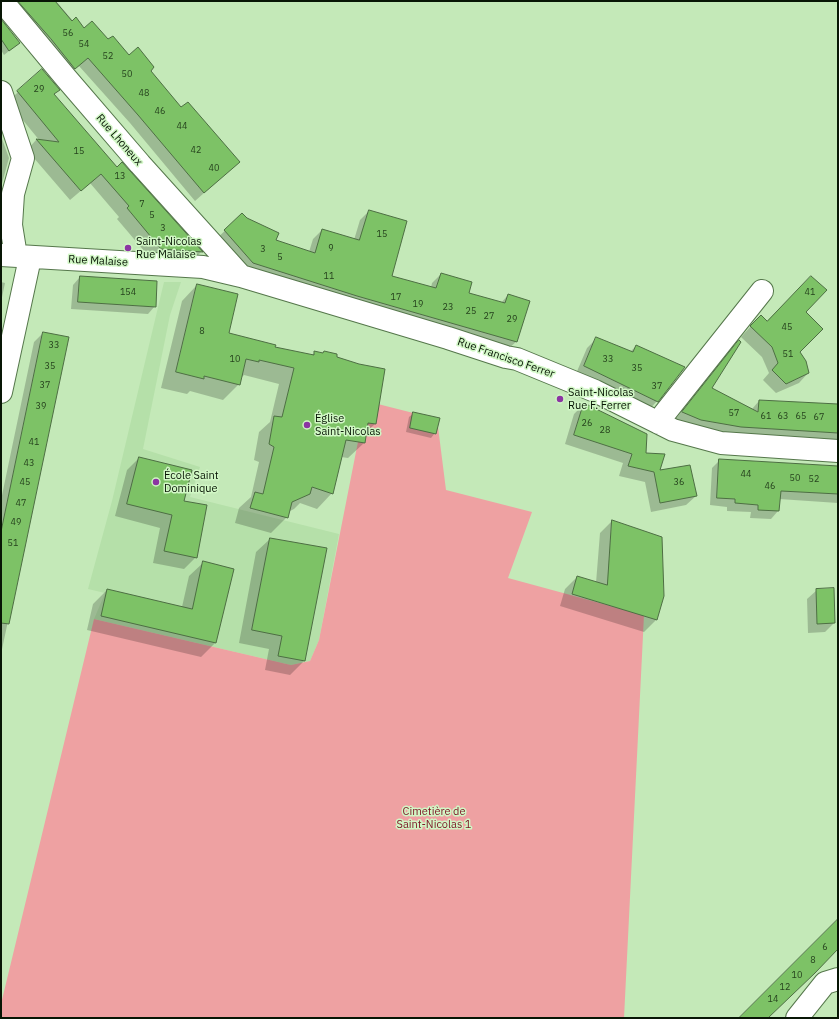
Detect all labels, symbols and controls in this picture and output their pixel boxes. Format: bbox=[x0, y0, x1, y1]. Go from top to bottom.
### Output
house number: 56 bbox=[63, 28, 73, 38]
house number: 54 bbox=[79, 39, 89, 49]
house number: 52 bbox=[103, 51, 113, 61]
house number: 50 bbox=[122, 69, 132, 79]
house number: 29 bbox=[34, 84, 44, 94]
house number: 48 bbox=[139, 88, 149, 98]
house number: 46 bbox=[155, 106, 165, 116]
street label: Rue Lhoneux bbox=[93, 112, 145, 168]
house number: 44 bbox=[177, 121, 187, 131]
house number: 42 bbox=[191, 145, 201, 155]
house number: 15 bbox=[74, 146, 84, 156]
house number: 40 bbox=[209, 163, 219, 173]
house number: 13 bbox=[115, 171, 125, 181]
house number: 7 bbox=[139, 199, 145, 209]
house number: 5 bbox=[149, 210, 155, 220]
house number: 3 bbox=[160, 223, 166, 233]
house number: 15 bbox=[377, 229, 387, 239]
place label: Saint-Nicolas Rue Malaise bbox=[136, 235, 202, 261]
marker: Saint-Nicolas Rue Malaise bbox=[123, 243, 133, 253]
house number: 9 bbox=[328, 243, 334, 253]
house number: 3 bbox=[260, 244, 266, 254]
house number: 5 bbox=[277, 252, 283, 262]
street label: Rue Malaise bbox=[68, 253, 128, 269]
house number: 11 bbox=[324, 271, 334, 281]
house number: 154 bbox=[120, 287, 136, 297]
house number: 41 bbox=[805, 287, 815, 297]
house number: 17 bbox=[391, 292, 401, 302]
house number: 19 bbox=[413, 299, 423, 309]
house number: 23 bbox=[443, 302, 453, 312]
house number: 25 bbox=[466, 306, 476, 316]
house number: 27 bbox=[484, 311, 494, 321]
house number: 29 bbox=[507, 314, 517, 324]
house number: 45 bbox=[782, 322, 792, 332]
house number: 8 bbox=[199, 326, 205, 336]
street label: Rue Francisco Ferrer bbox=[456, 335, 556, 381]
house number: 33 bbox=[49, 340, 59, 350]
house number: 51 bbox=[783, 349, 793, 359]
house number: 10 bbox=[230, 354, 240, 364]
house number: 33 bbox=[603, 354, 613, 364]
house number: 35 bbox=[45, 361, 55, 371]
house number: 35 bbox=[632, 363, 642, 373]
house number: 37 bbox=[40, 380, 50, 390]
house number: 37 bbox=[652, 381, 662, 391]
place label: Saint-Nicolas Rue F. Ferrer bbox=[568, 386, 634, 412]
marker: Saint-Nicolas Rue F. Ferrer bbox=[555, 394, 565, 404]
house number: 39 bbox=[36, 401, 46, 411]
house number: 57 bbox=[729, 408, 739, 418]
house number: 61 bbox=[761, 411, 771, 421]
house number: 63 bbox=[778, 411, 788, 421]
house number: 65 bbox=[796, 411, 806, 421]
place label: Église Saint-Nicolas bbox=[315, 412, 381, 438]
house number: 67 bbox=[814, 412, 824, 422]
house number: 26 bbox=[582, 418, 592, 428]
marker: Église Saint-Nicolas bbox=[302, 420, 312, 430]
house number: 28 bbox=[600, 425, 610, 435]
house number: 41 bbox=[29, 437, 39, 447]
house number: 43 bbox=[24, 458, 34, 468]
place label: École Saint Dominique bbox=[164, 469, 219, 495]
house number: 44 bbox=[741, 469, 751, 479]
house number: 50 bbox=[790, 473, 800, 483]
house number: 52 bbox=[809, 474, 819, 484]
house number: 45 bbox=[20, 477, 30, 487]
marker: École Saint Dominique bbox=[151, 477, 161, 487]
house number: 36 bbox=[674, 477, 684, 487]
house number: 46 bbox=[765, 481, 775, 491]
house number: 47 bbox=[16, 498, 26, 508]
house number: 49 bbox=[11, 517, 21, 527]
house number: 51 bbox=[8, 538, 18, 548]
park label: Cimetière de Saint-Nicolas 1 bbox=[397, 805, 471, 831]
house number: 6 bbox=[822, 942, 828, 952]
house number: 8 bbox=[810, 955, 816, 965]
house number: 10 bbox=[792, 970, 802, 980]
house number: 12 bbox=[780, 982, 790, 992]
house number: 14 bbox=[768, 994, 778, 1004]

